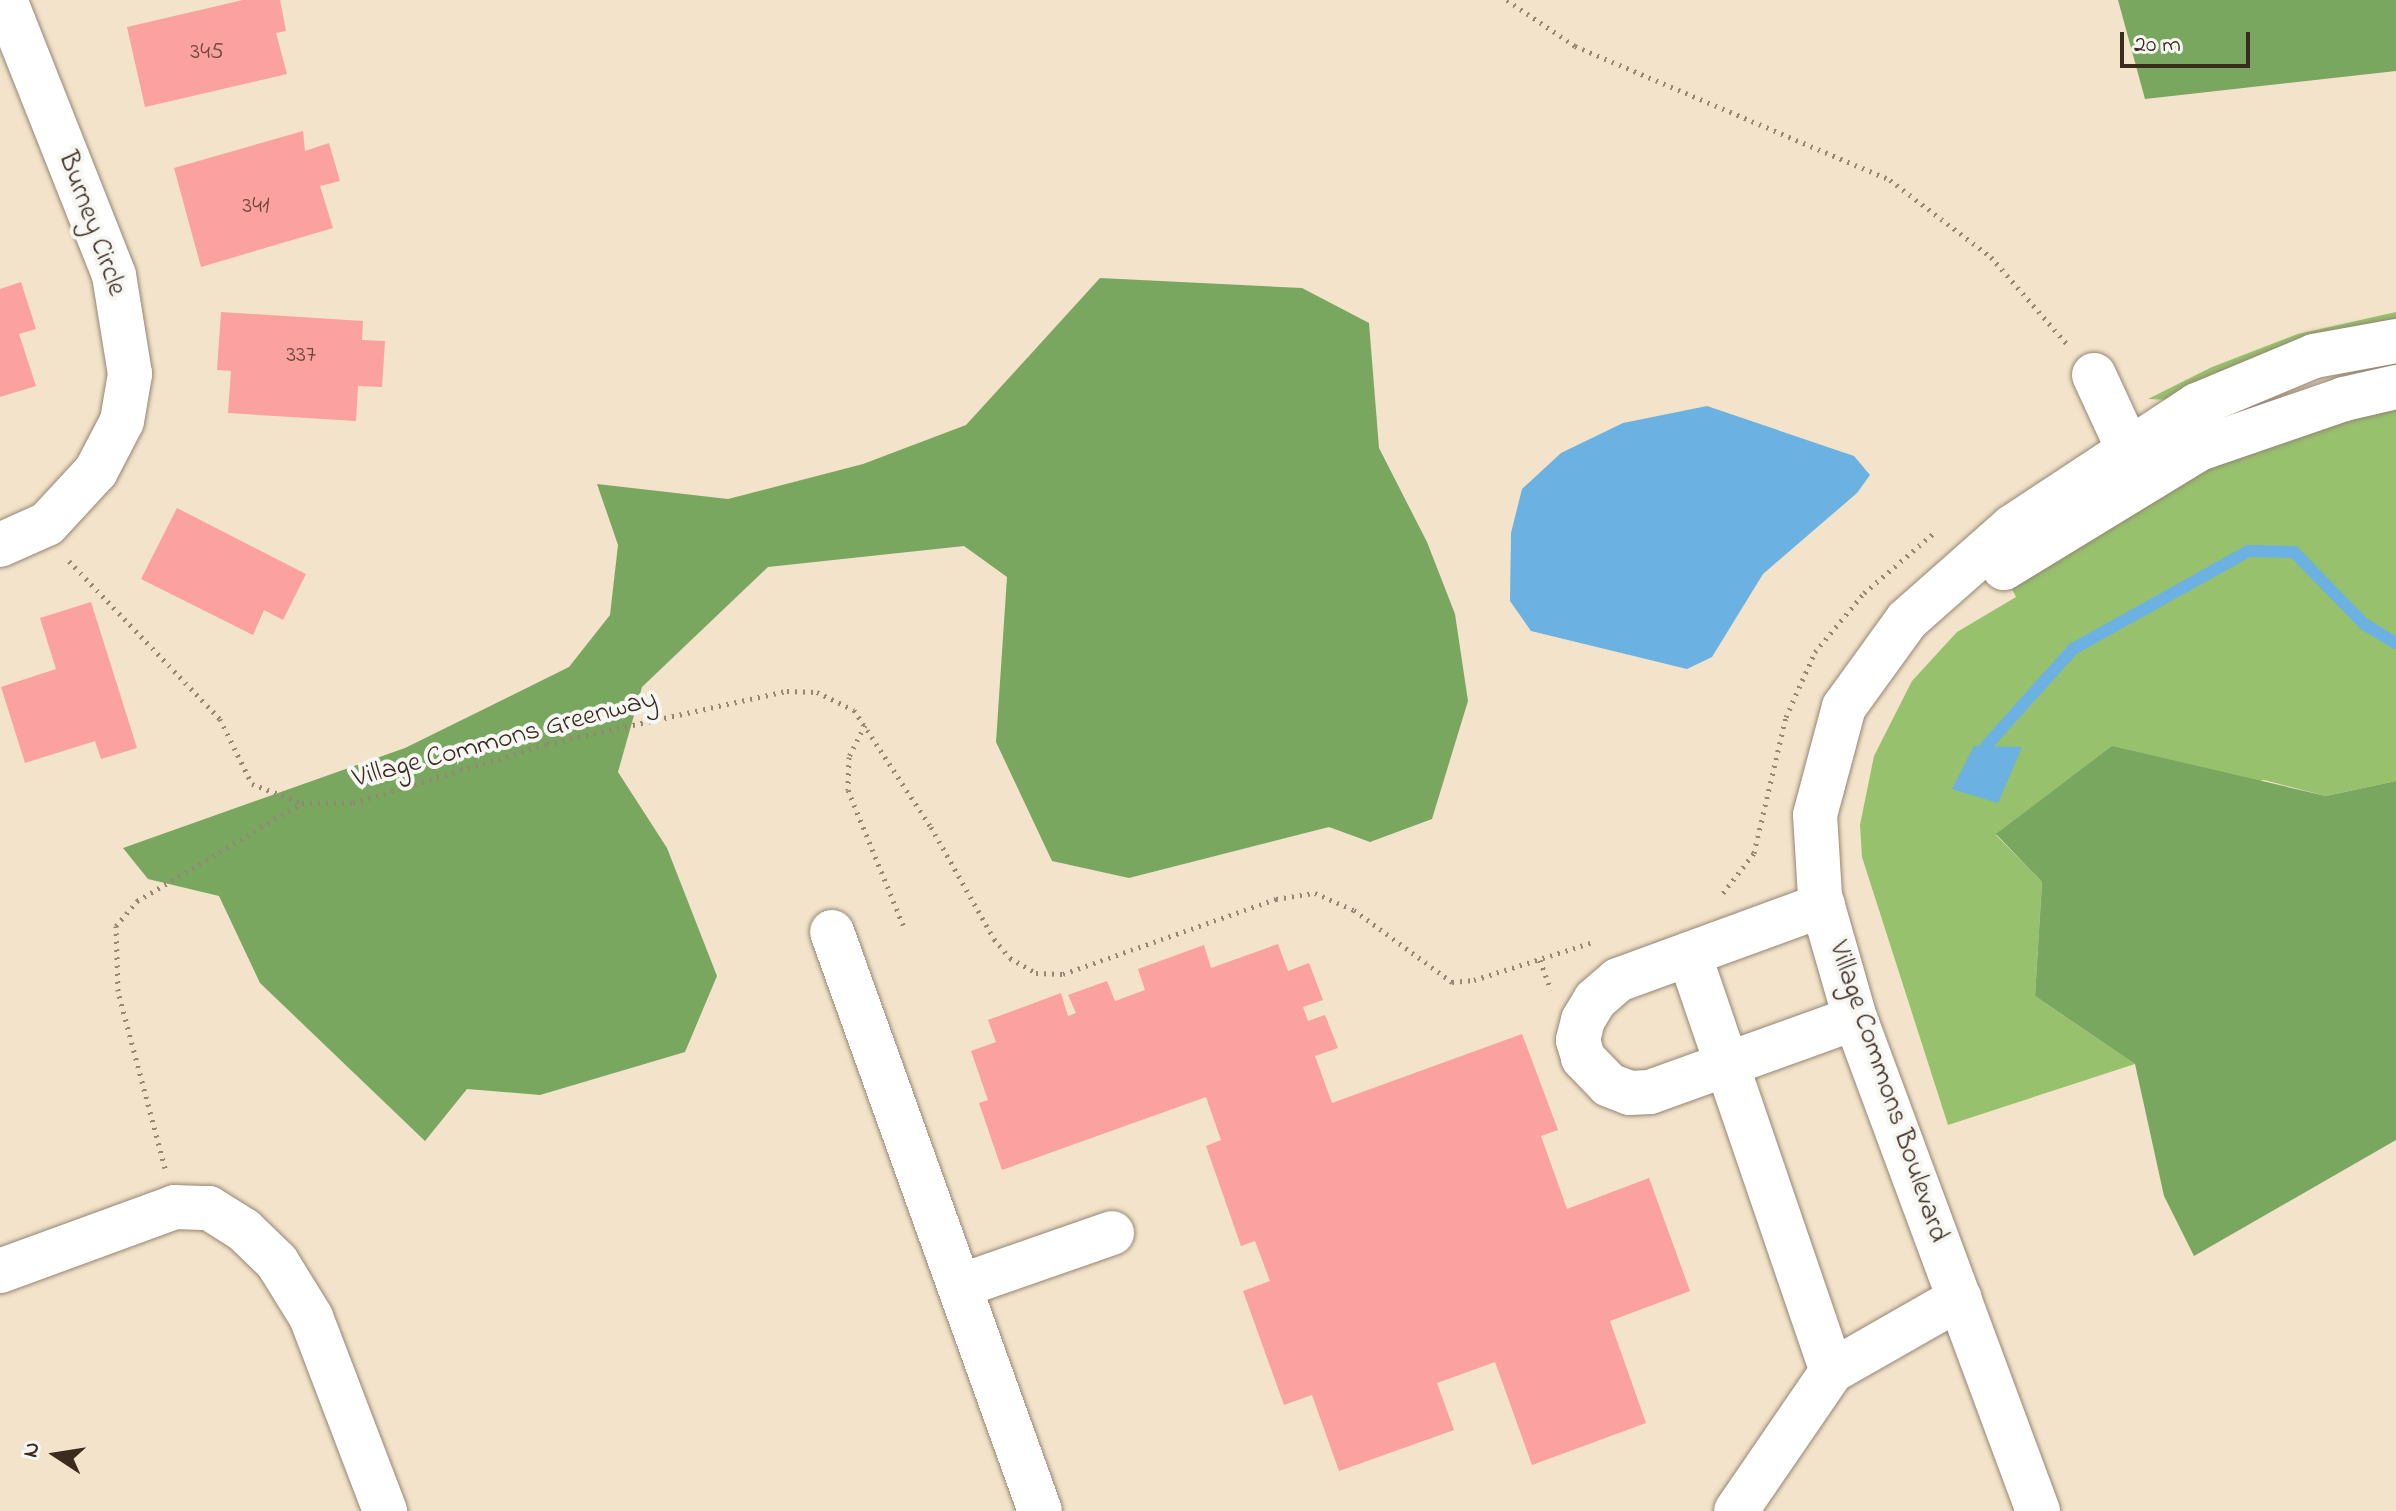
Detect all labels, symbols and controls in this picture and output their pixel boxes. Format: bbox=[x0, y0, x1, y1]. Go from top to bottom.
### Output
scale bar bbox=[2124, 16, 2254, 66]
text: 20 m bbox=[2134, 28, 2181, 63]
house number: 345 bbox=[190, 39, 224, 67]
street label: Burney Circle bbox=[49, 147, 133, 301]
house number: 341 bbox=[242, 193, 270, 221]
house number: 337 bbox=[286, 342, 316, 370]
street label: Village Commons Greenway bbox=[349, 683, 661, 797]
street label: Village Commons Boulevard bbox=[1820, 937, 1954, 1247]
north arrow bbox=[16, 1415, 96, 1495]
text: N bbox=[15, 1439, 50, 1461]

